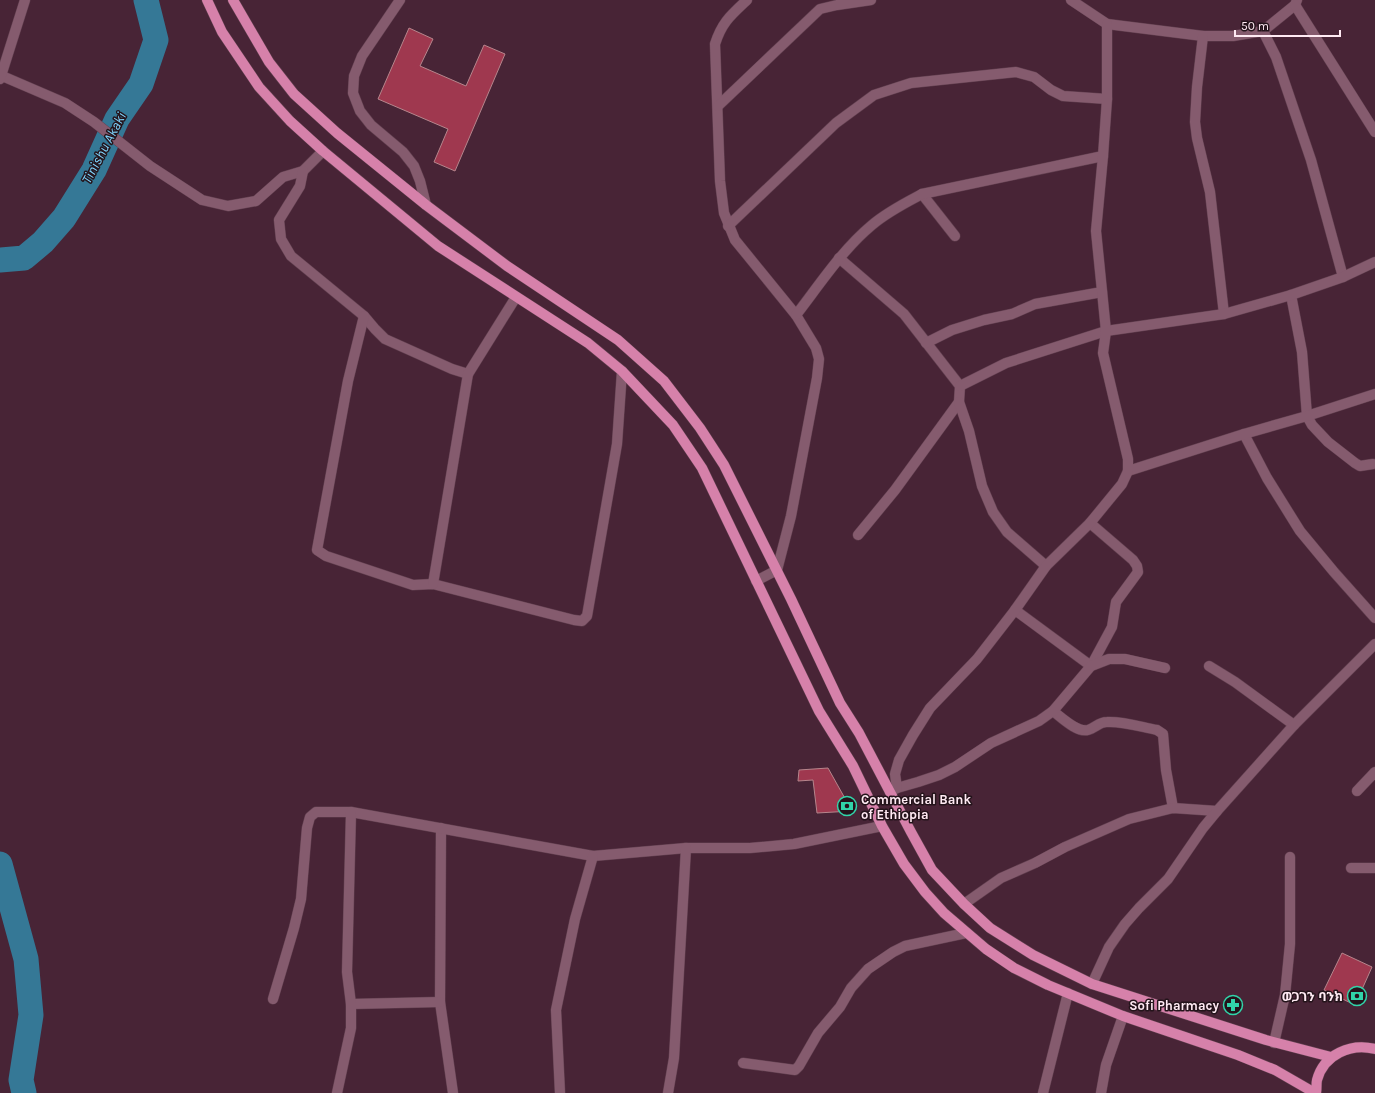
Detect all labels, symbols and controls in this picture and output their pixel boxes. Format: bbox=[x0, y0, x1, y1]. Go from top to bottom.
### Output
scale bar bbox=[1235, 12, 1340, 38]
text: 50 m bbox=[1241, 19, 1269, 33]
water label: Tinishu Akaki bbox=[78, 109, 130, 187]
place label: Commercial Bank of Ethiopia bbox=[861, 792, 971, 822]
bank icon: Commercial Bank of Ethiopia bbox=[836, 795, 858, 817]
bank icon: ወጋገን ባንክ bbox=[1346, 985, 1368, 1007]
place label: ወጋገን ባንክ bbox=[1282, 989, 1343, 1004]
pharmacy icon: Sofi Pharmacy bbox=[1222, 994, 1244, 1016]
place label: Sofi Pharmacy bbox=[1129, 998, 1219, 1013]

